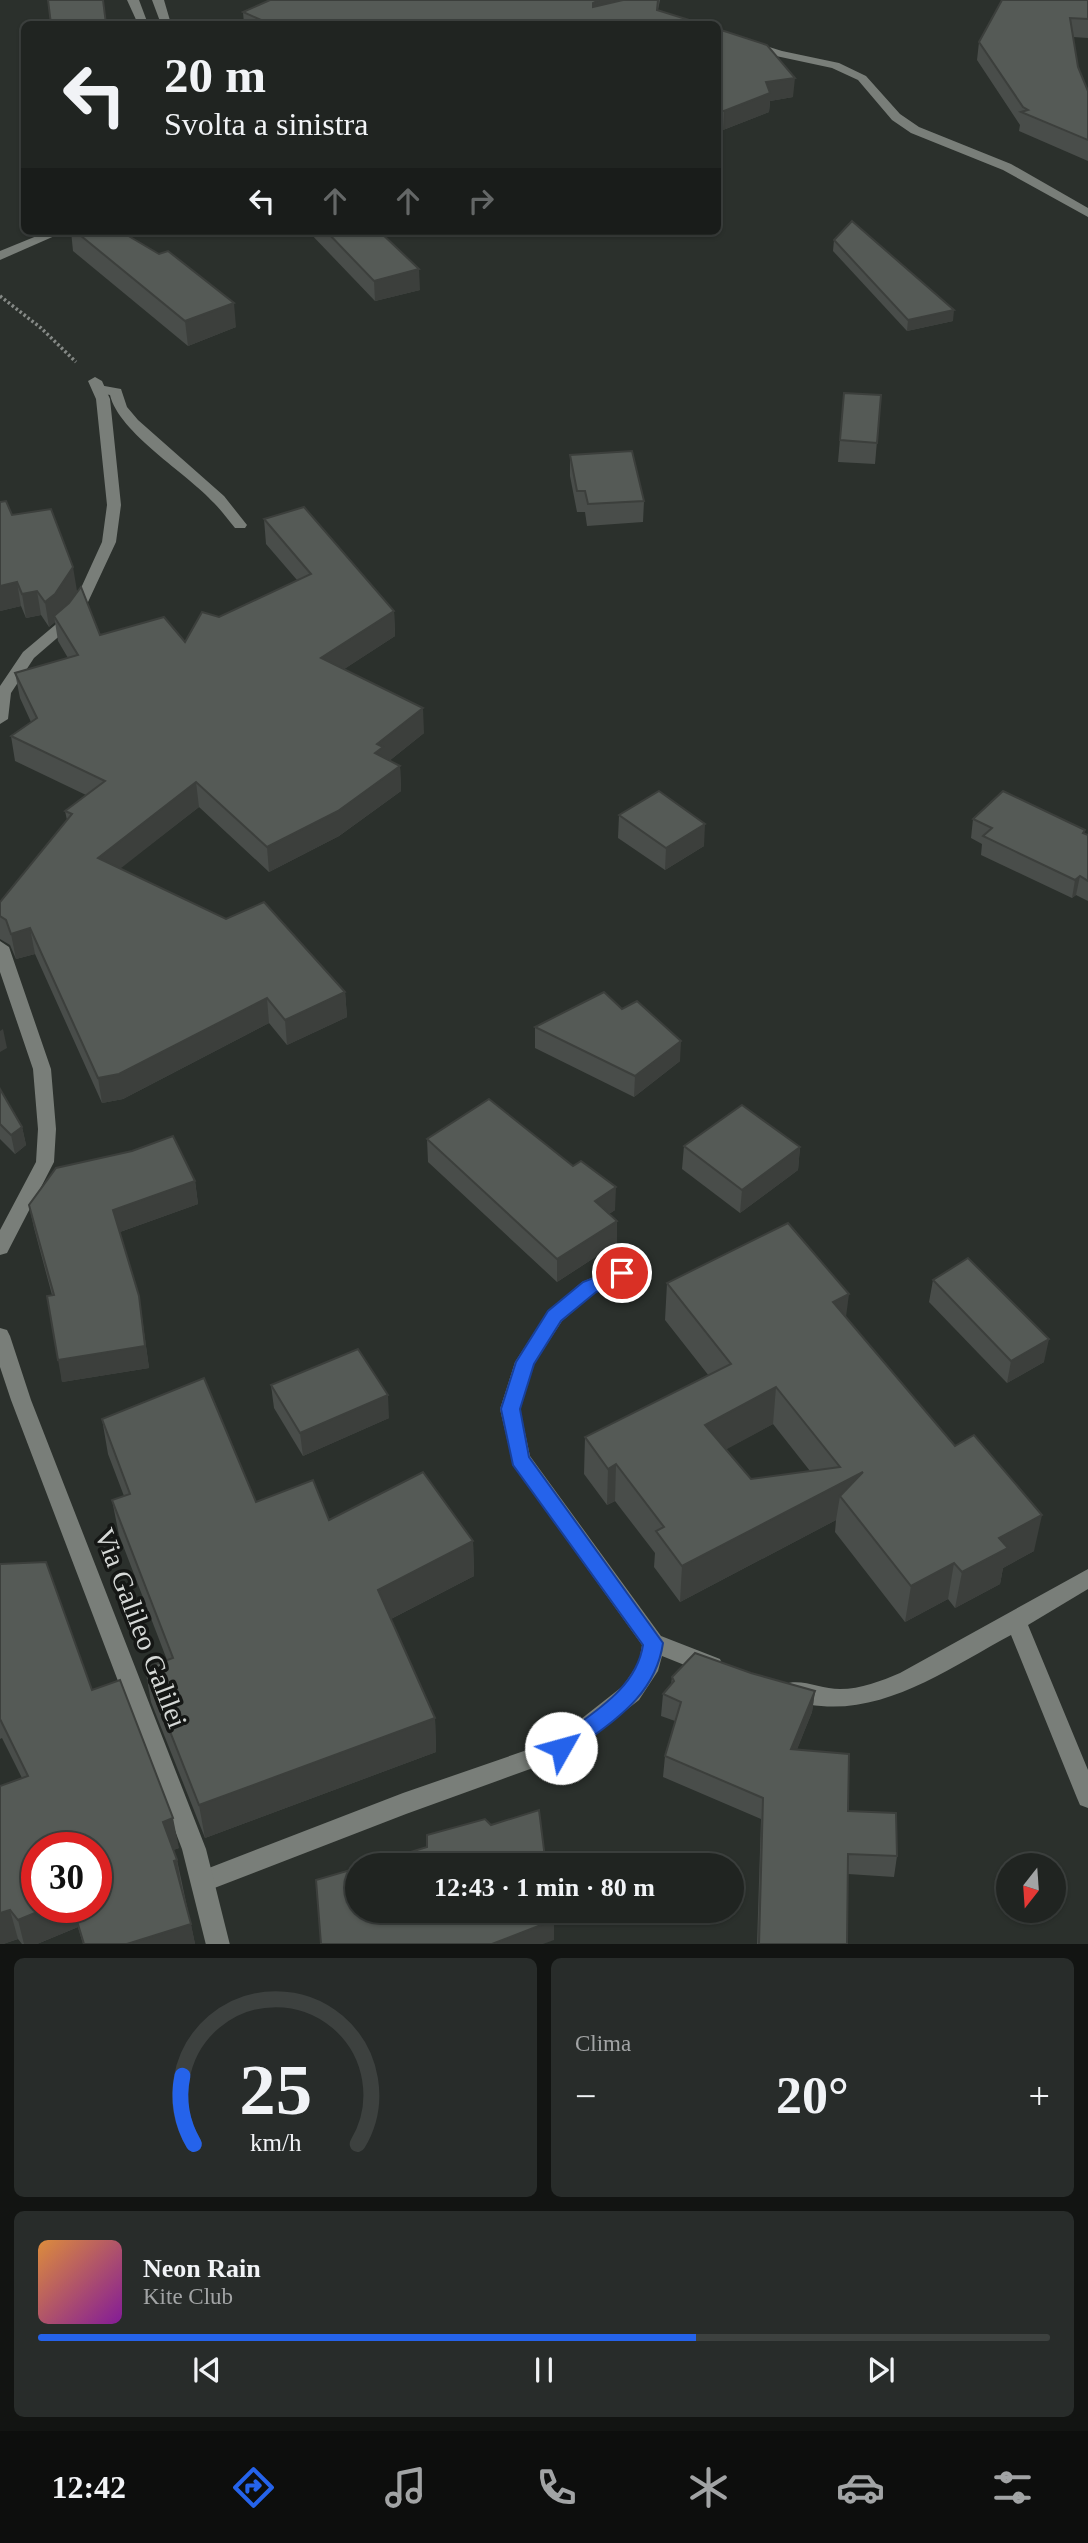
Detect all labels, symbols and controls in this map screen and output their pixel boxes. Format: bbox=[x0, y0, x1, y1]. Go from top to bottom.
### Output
text: 20 m bbox=[164, 48, 266, 103]
icon: left bbox=[49, 49, 140, 140]
text: Svolta a sinistra bbox=[164, 106, 368, 142]
icon: left bbox=[243, 182, 281, 220]
icon: ahead bbox=[316, 182, 354, 220]
icon: ahead bbox=[389, 182, 427, 220]
icon: right bbox=[462, 182, 500, 220]
pin bbox=[592, 1243, 652, 1303]
icon: arrive bbox=[603, 1254, 641, 1292]
street label: Via Galileo Galilei bbox=[89, 1524, 193, 1732]
position arrow bbox=[524, 1711, 598, 1785]
speed limit sign: 30 bbox=[21, 1832, 112, 1923]
north arrow bbox=[996, 1853, 1066, 1923]
map controls bbox=[996, 1853, 1066, 1923]
text: 12:43 · 1 min · 80 m bbox=[434, 1873, 655, 1902]
text: Clima bbox=[575, 2031, 631, 2056]
text: 25 bbox=[239, 2049, 312, 2130]
text: 20° bbox=[776, 2067, 849, 2124]
text: − bbox=[575, 2075, 596, 2117]
text: + bbox=[1029, 2075, 1050, 2117]
text: km/h bbox=[250, 2128, 302, 2155]
text: Neon Rain bbox=[143, 2254, 261, 2283]
text: Kite Club bbox=[143, 2284, 233, 2309]
icon: previous bbox=[188, 2351, 226, 2389]
icon: pause bbox=[525, 2351, 563, 2389]
icon: next bbox=[862, 2351, 900, 2389]
icon: directions bbox=[229, 2463, 278, 2512]
icon: music bbox=[381, 2463, 430, 2512]
icon: phone bbox=[532, 2463, 581, 2512]
icon: climate bbox=[684, 2463, 733, 2512]
icon: car bbox=[836, 2463, 885, 2512]
icon: filters bbox=[988, 2463, 1037, 2512]
text: 12:42 bbox=[51, 2469, 126, 2505]

